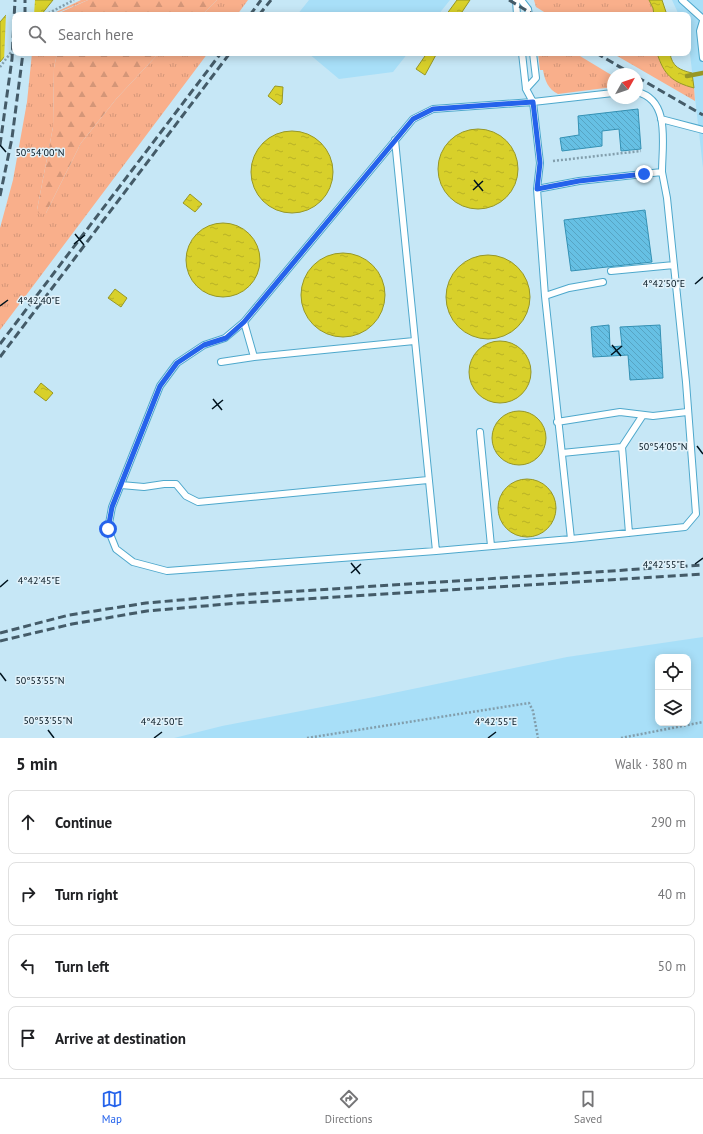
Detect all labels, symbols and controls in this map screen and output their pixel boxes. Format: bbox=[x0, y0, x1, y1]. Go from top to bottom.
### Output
search box bbox=[12, 12, 691, 56]
icon: search bbox=[26, 23, 48, 45]
text: Search here bbox=[58, 25, 134, 44]
north arrow bbox=[607, 68, 643, 104]
text: 50°54'00"N bbox=[15, 146, 65, 159]
route end bbox=[635, 165, 653, 183]
text: 4°42'50"E bbox=[643, 277, 685, 290]
text: 4°42'40"E bbox=[18, 294, 60, 307]
text: 50°54'05"N bbox=[638, 440, 688, 453]
route start bbox=[99, 520, 117, 538]
text: 4°42'55"E bbox=[643, 558, 685, 571]
text: 4°42'45"E bbox=[18, 574, 60, 587]
map controls bbox=[655, 654, 691, 726]
button: locate bbox=[655, 654, 691, 690]
text: 50°53'55"N bbox=[15, 674, 65, 687]
button: layers bbox=[655, 690, 691, 726]
text: 50°53'55"N bbox=[23, 714, 73, 727]
text: 4°42'50"E bbox=[141, 715, 183, 728]
text: 4°42'55"E bbox=[475, 715, 517, 728]
text: 5 min bbox=[16, 753, 57, 775]
text: Walk · 380 m bbox=[615, 756, 687, 773]
icon: ahead bbox=[17, 811, 39, 833]
text: Continue bbox=[55, 813, 112, 832]
text: 290 m bbox=[651, 814, 686, 831]
icon: right bbox=[17, 883, 39, 905]
text: Turn right bbox=[55, 885, 118, 904]
text: 40 m bbox=[658, 886, 686, 903]
icon: left bbox=[17, 955, 39, 977]
text: Turn left bbox=[55, 957, 109, 976]
text: 50 m bbox=[658, 958, 686, 975]
icon: arrive bbox=[17, 1027, 39, 1049]
text: Arrive at destination bbox=[55, 1029, 186, 1048]
tab: Map bbox=[101, 1088, 123, 1126]
tab: Directions bbox=[325, 1088, 372, 1126]
tab: Saved bbox=[574, 1088, 602, 1126]

